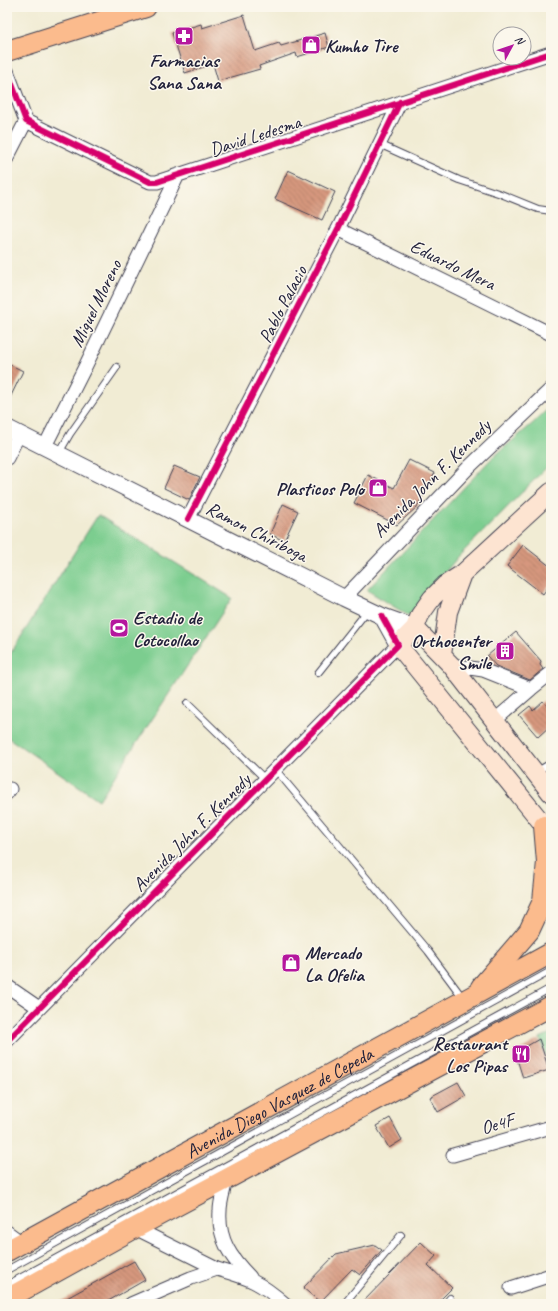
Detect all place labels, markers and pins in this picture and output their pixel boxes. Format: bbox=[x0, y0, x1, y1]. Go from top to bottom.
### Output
pharmacy icon: Farmacias Sana Sana bbox=[173, 25, 195, 47]
shop icon: Kumho Tire bbox=[300, 34, 322, 56]
place label: Kumho Tire bbox=[325, 34, 399, 58]
place label: Farmacias Sana Sana bbox=[147, 49, 222, 95]
place label: Plasticos Polo bbox=[276, 477, 366, 501]
shop icon: Plasticos Polo bbox=[367, 477, 389, 499]
place label: Estadio de Cotocollao bbox=[133, 606, 203, 652]
sports icon: Estadio de Cotocollao bbox=[108, 617, 130, 639]
place label: Orthocenter Smile bbox=[411, 629, 493, 675]
building icon: Orthocenter Smile bbox=[494, 640, 516, 662]
place label: Mercado La Ofelia bbox=[305, 941, 365, 987]
shop icon: Mercado La Ofelia bbox=[280, 952, 302, 974]
place label: Restaurant Los Pipas bbox=[432, 1032, 510, 1078]
restaurant icon: Restaurant Los Pipas bbox=[510, 1043, 532, 1065]

